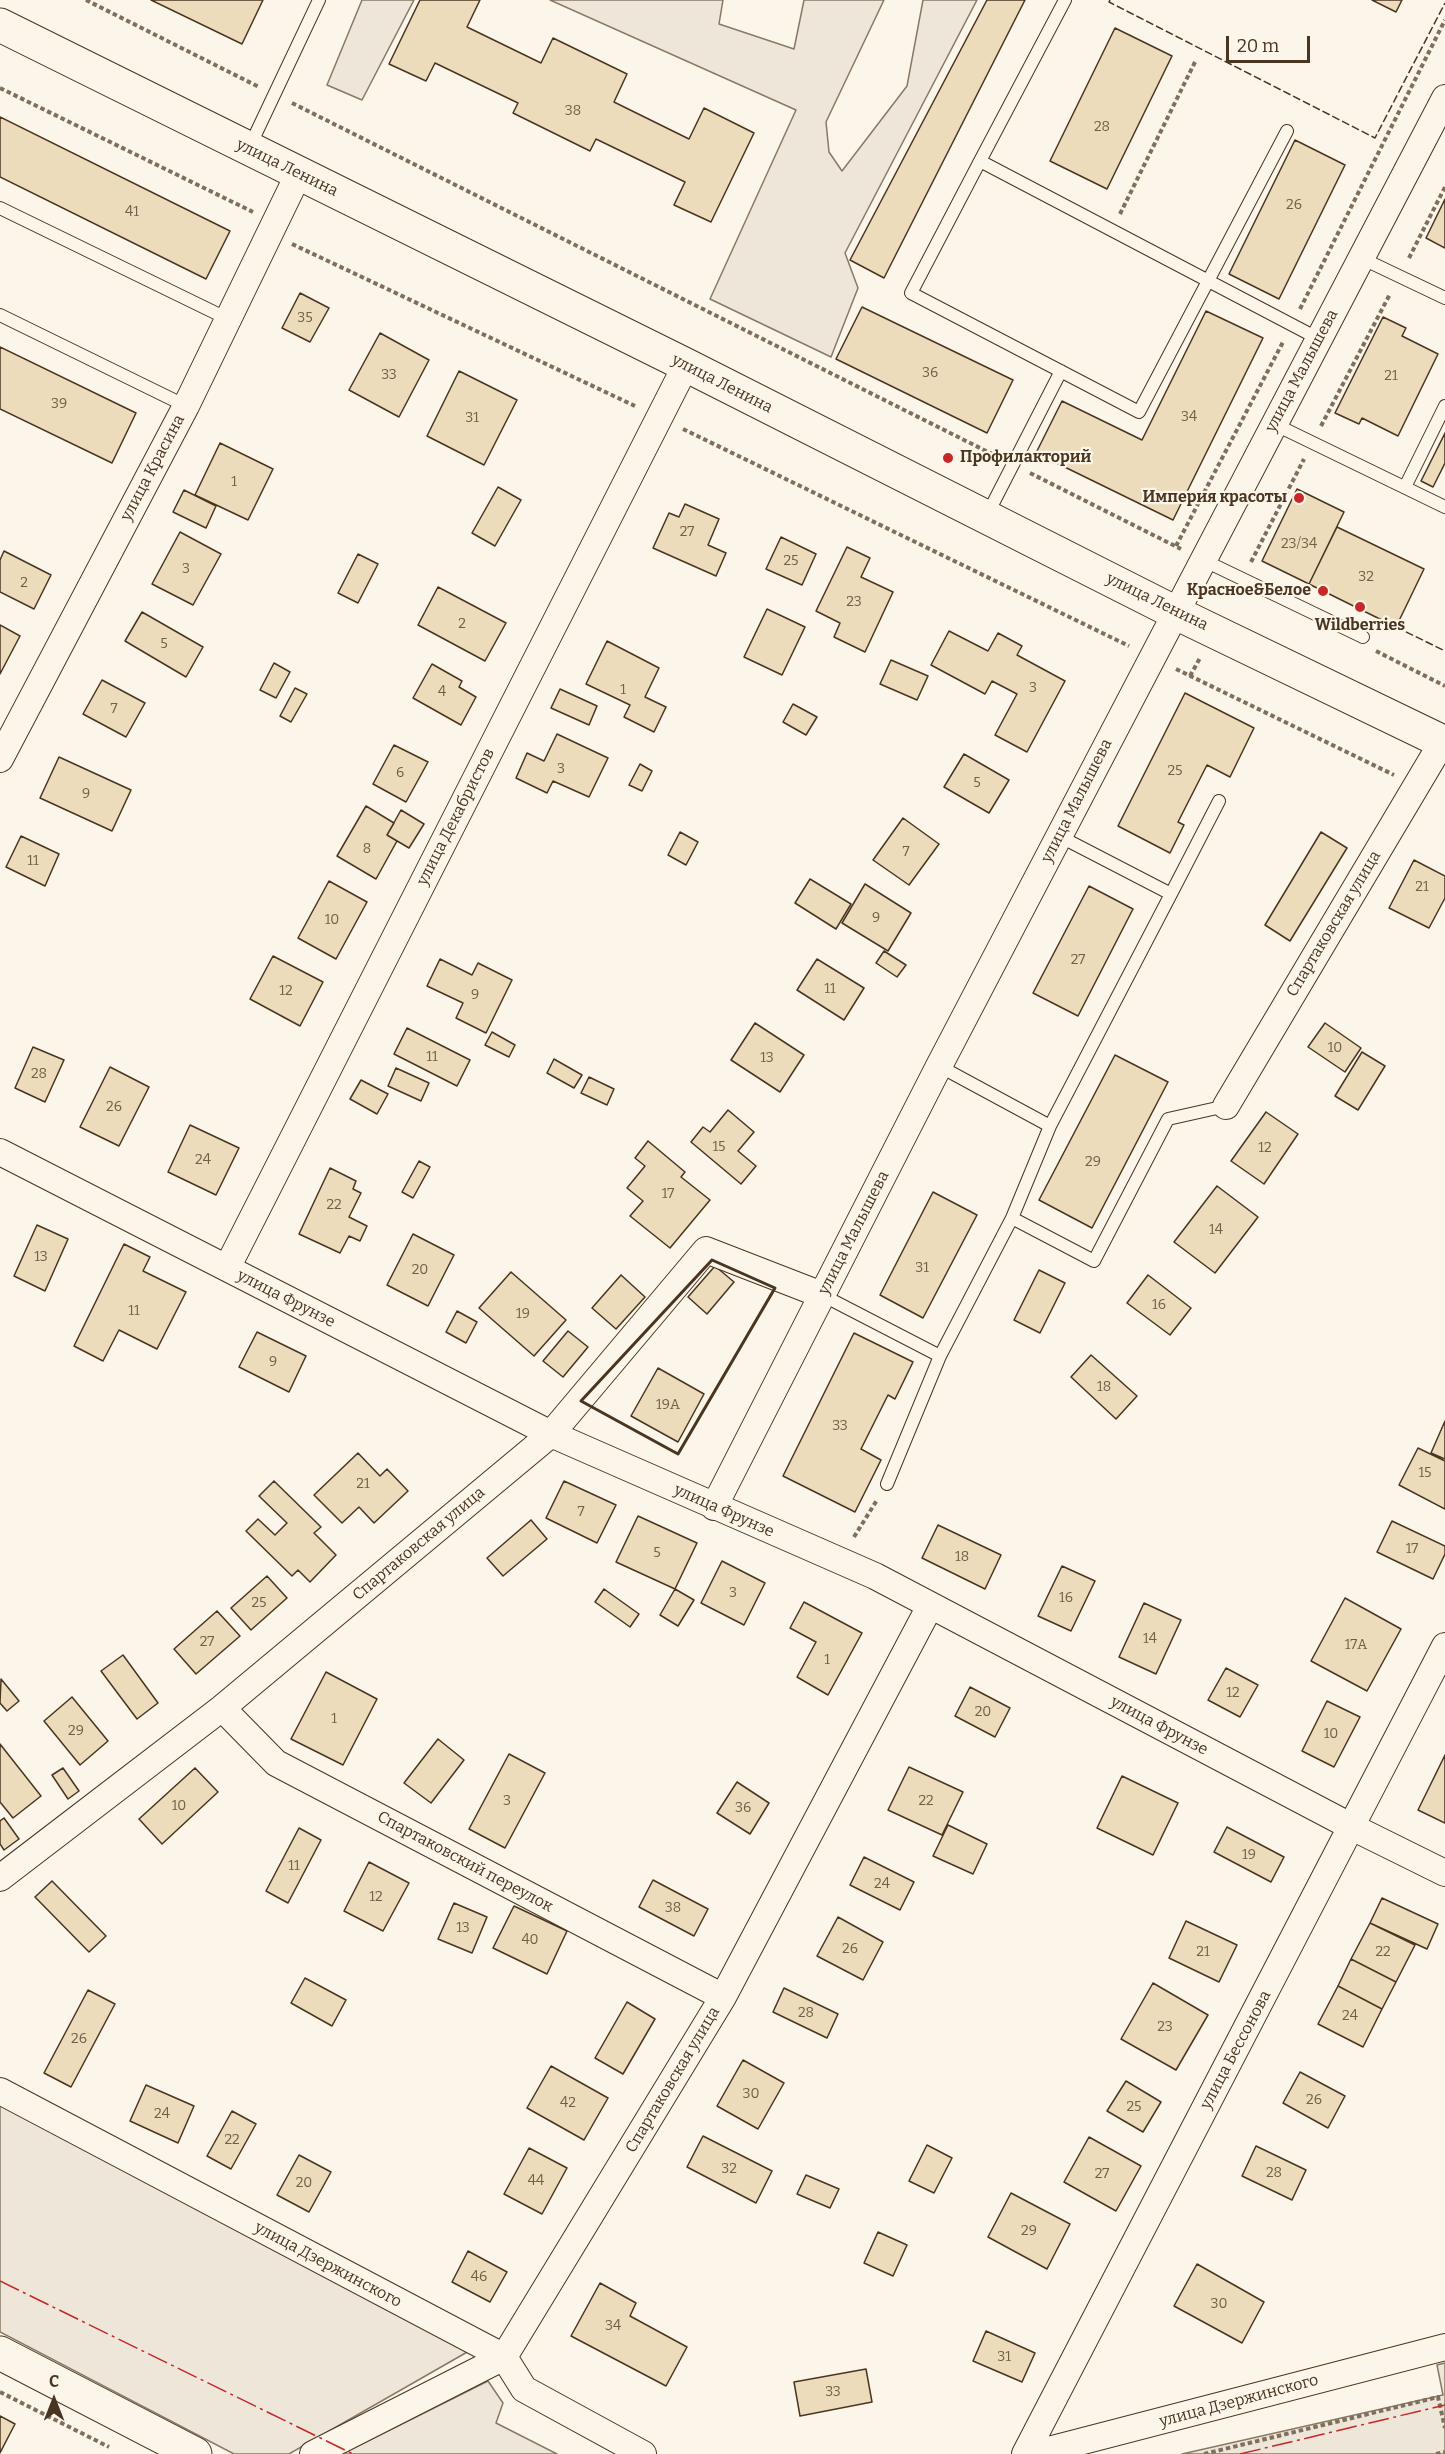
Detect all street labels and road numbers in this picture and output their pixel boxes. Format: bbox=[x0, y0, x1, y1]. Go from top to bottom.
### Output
street label: улица Ленина bbox=[233, 135, 341, 201]
street label: улица Малышева bbox=[1262, 306, 1342, 436]
street label: улица Ленина bbox=[668, 350, 776, 418]
street label: улица Красина bbox=[117, 412, 189, 524]
street label: улица Ленина bbox=[1103, 569, 1211, 635]
street label: улица Малышева bbox=[1037, 736, 1117, 866]
street label: улица Декабристов bbox=[413, 745, 499, 889]
street label: Спартаковская улица bbox=[1283, 848, 1385, 1000]
street label: улица Малышева bbox=[814, 1168, 894, 1298]
street label: улица Фрунзе bbox=[234, 1266, 338, 1332]
street label: улица Фрунзе bbox=[671, 1480, 777, 1542]
street label: Спартаковская улица bbox=[349, 1483, 489, 1605]
street label: улица Фрунзе bbox=[1107, 1692, 1211, 1760]
street label: Спартаковский переулок bbox=[374, 1807, 556, 1917]
street label: улица Бессонова bbox=[1197, 1987, 1275, 2113]
street label: Спартаковская улица bbox=[622, 2004, 724, 2156]
street label: улица Дзержинского bbox=[251, 2218, 405, 2312]
street label: улица Дзержинского bbox=[1157, 2371, 1321, 2431]

